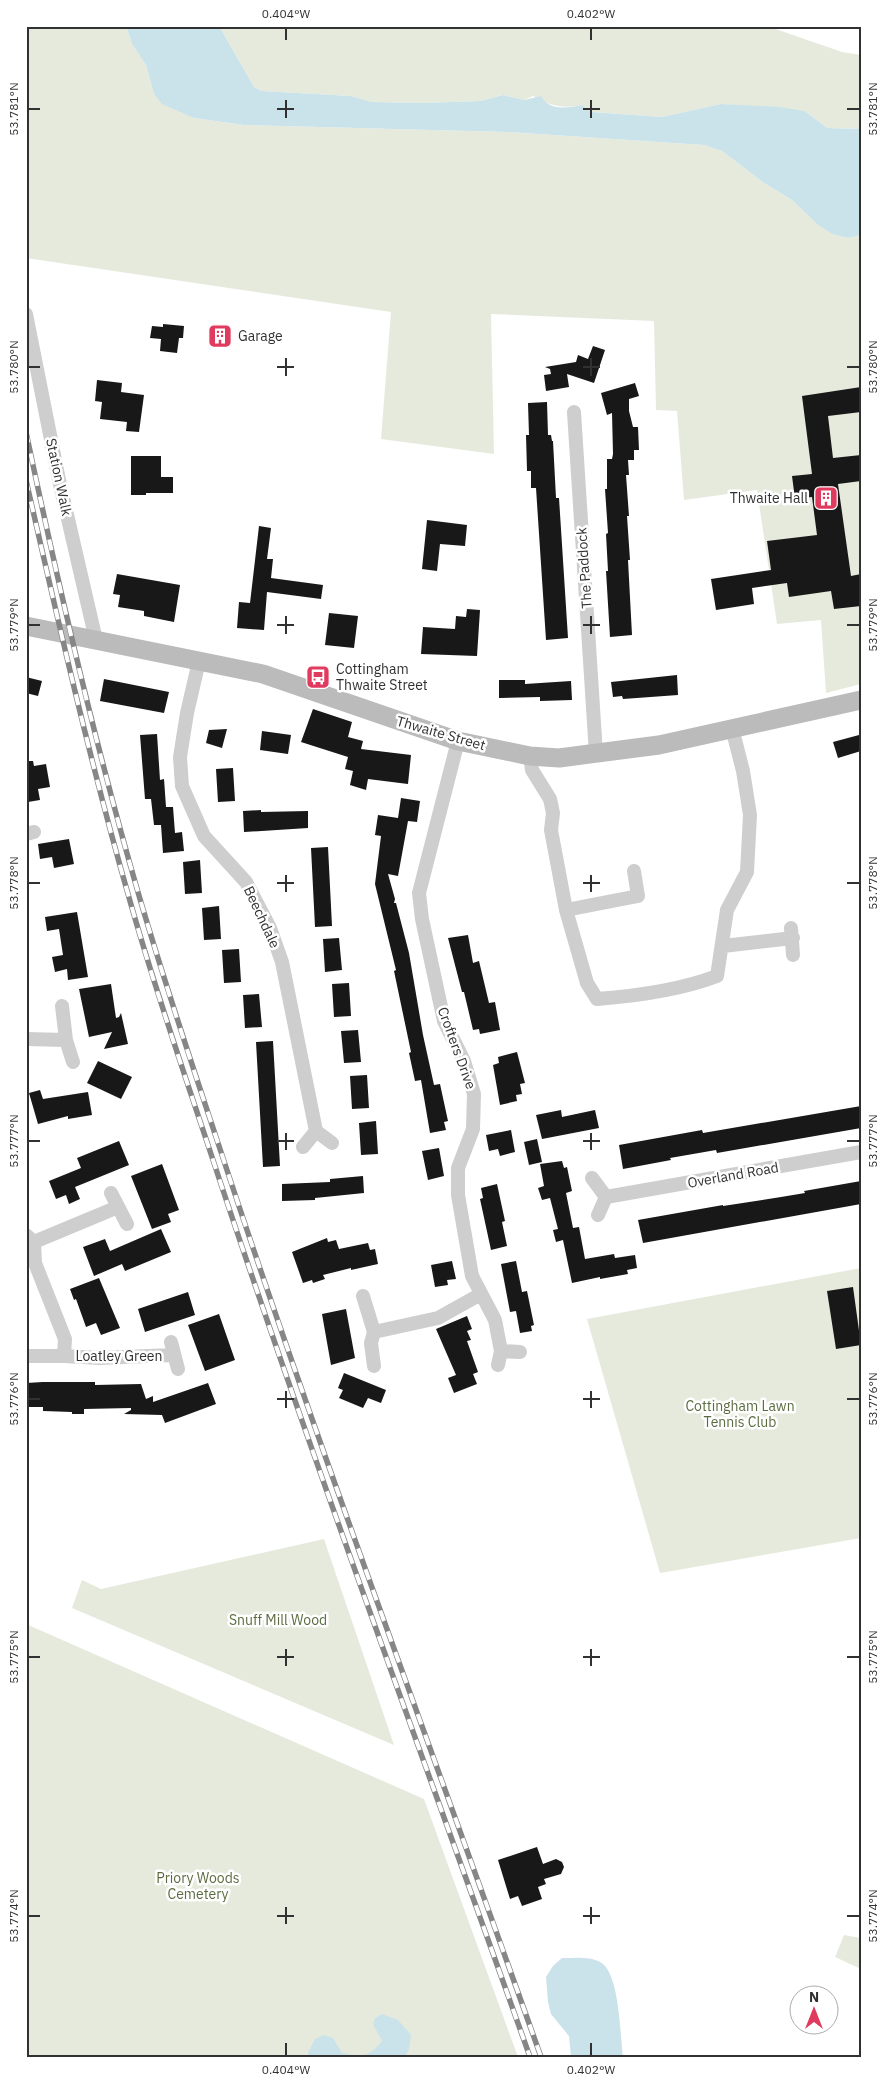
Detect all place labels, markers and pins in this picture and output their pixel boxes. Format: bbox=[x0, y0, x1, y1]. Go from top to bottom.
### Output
building icon: Garage bbox=[207, 323, 233, 349]
place label: Garage bbox=[238, 327, 283, 345]
building icon: Thwaite Hall bbox=[813, 485, 839, 511]
place label: Thwaite Hall bbox=[730, 489, 808, 507]
place label: Cottingham Thwaite Street bbox=[336, 660, 428, 694]
bus stop icon: Cottingham Thwaite Street bbox=[305, 664, 331, 690]

